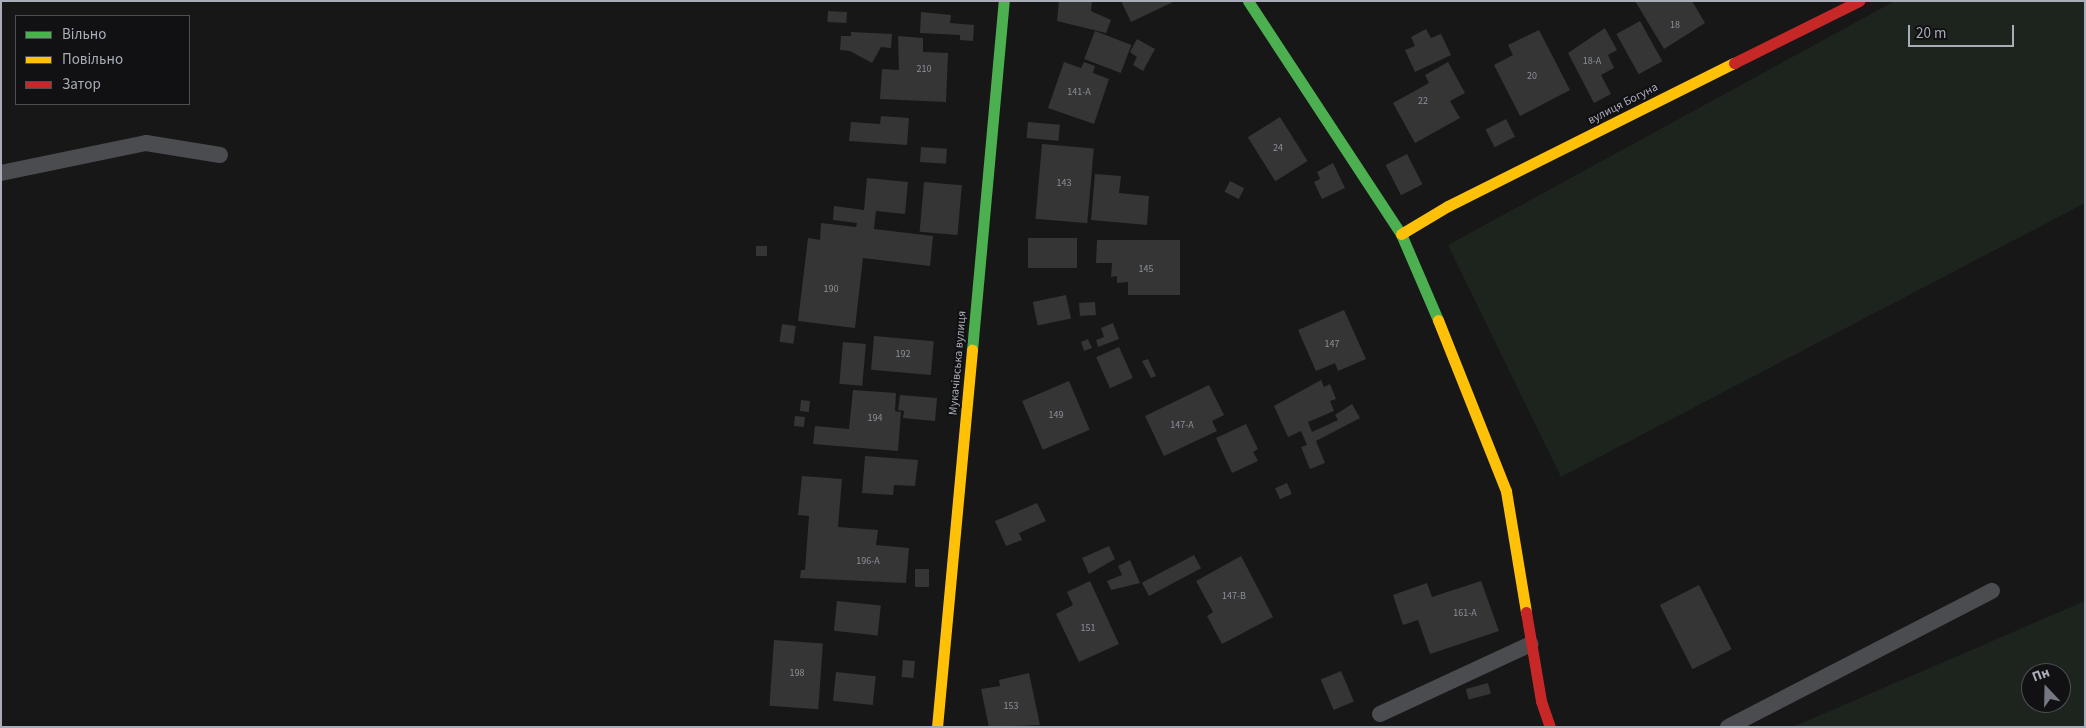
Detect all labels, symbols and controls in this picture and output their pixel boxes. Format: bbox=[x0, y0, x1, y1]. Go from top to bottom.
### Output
legend bbox=[15, 15, 190, 105]
scale bar bbox=[1911, 15, 2017, 47]
house number: 18 bbox=[1670, 20, 1680, 32]
text: 20 m bbox=[1916, 23, 1946, 44]
text: Вільно bbox=[62, 24, 106, 45]
text: Повільно bbox=[62, 49, 123, 70]
house number: 18-А bbox=[1583, 56, 1601, 68]
house number: 210 bbox=[917, 64, 931, 76]
house number: 20 bbox=[1527, 71, 1537, 83]
text: Затор bbox=[62, 74, 101, 95]
street label: вулиця Богуна bbox=[1586, 80, 1660, 128]
house number: 141-А bbox=[1067, 87, 1091, 99]
house number: 22 bbox=[1418, 96, 1428, 108]
house number: 24 bbox=[1273, 143, 1283, 155]
house number: 143 bbox=[1057, 178, 1071, 190]
house number: 145 bbox=[1139, 264, 1153, 276]
house number: 190 bbox=[824, 284, 838, 296]
street label: Мукачівська вулиця bbox=[946, 310, 970, 416]
house number: 147 bbox=[1325, 339, 1339, 351]
house number: 192 bbox=[896, 349, 910, 361]
house number: 149 bbox=[1049, 410, 1063, 422]
house number: 194 bbox=[868, 413, 882, 425]
house number: 147-А bbox=[1170, 420, 1194, 432]
house number: 196-А bbox=[856, 556, 880, 568]
house number: 147-В bbox=[1222, 591, 1246, 603]
house number: 161-А bbox=[1453, 608, 1477, 620]
house number: 151 bbox=[1081, 623, 1095, 635]
text: Пн bbox=[2029, 662, 2053, 687]
north arrow bbox=[2021, 663, 2071, 713]
house number: 198 bbox=[790, 668, 804, 680]
house number: 153 bbox=[1004, 701, 1018, 713]

